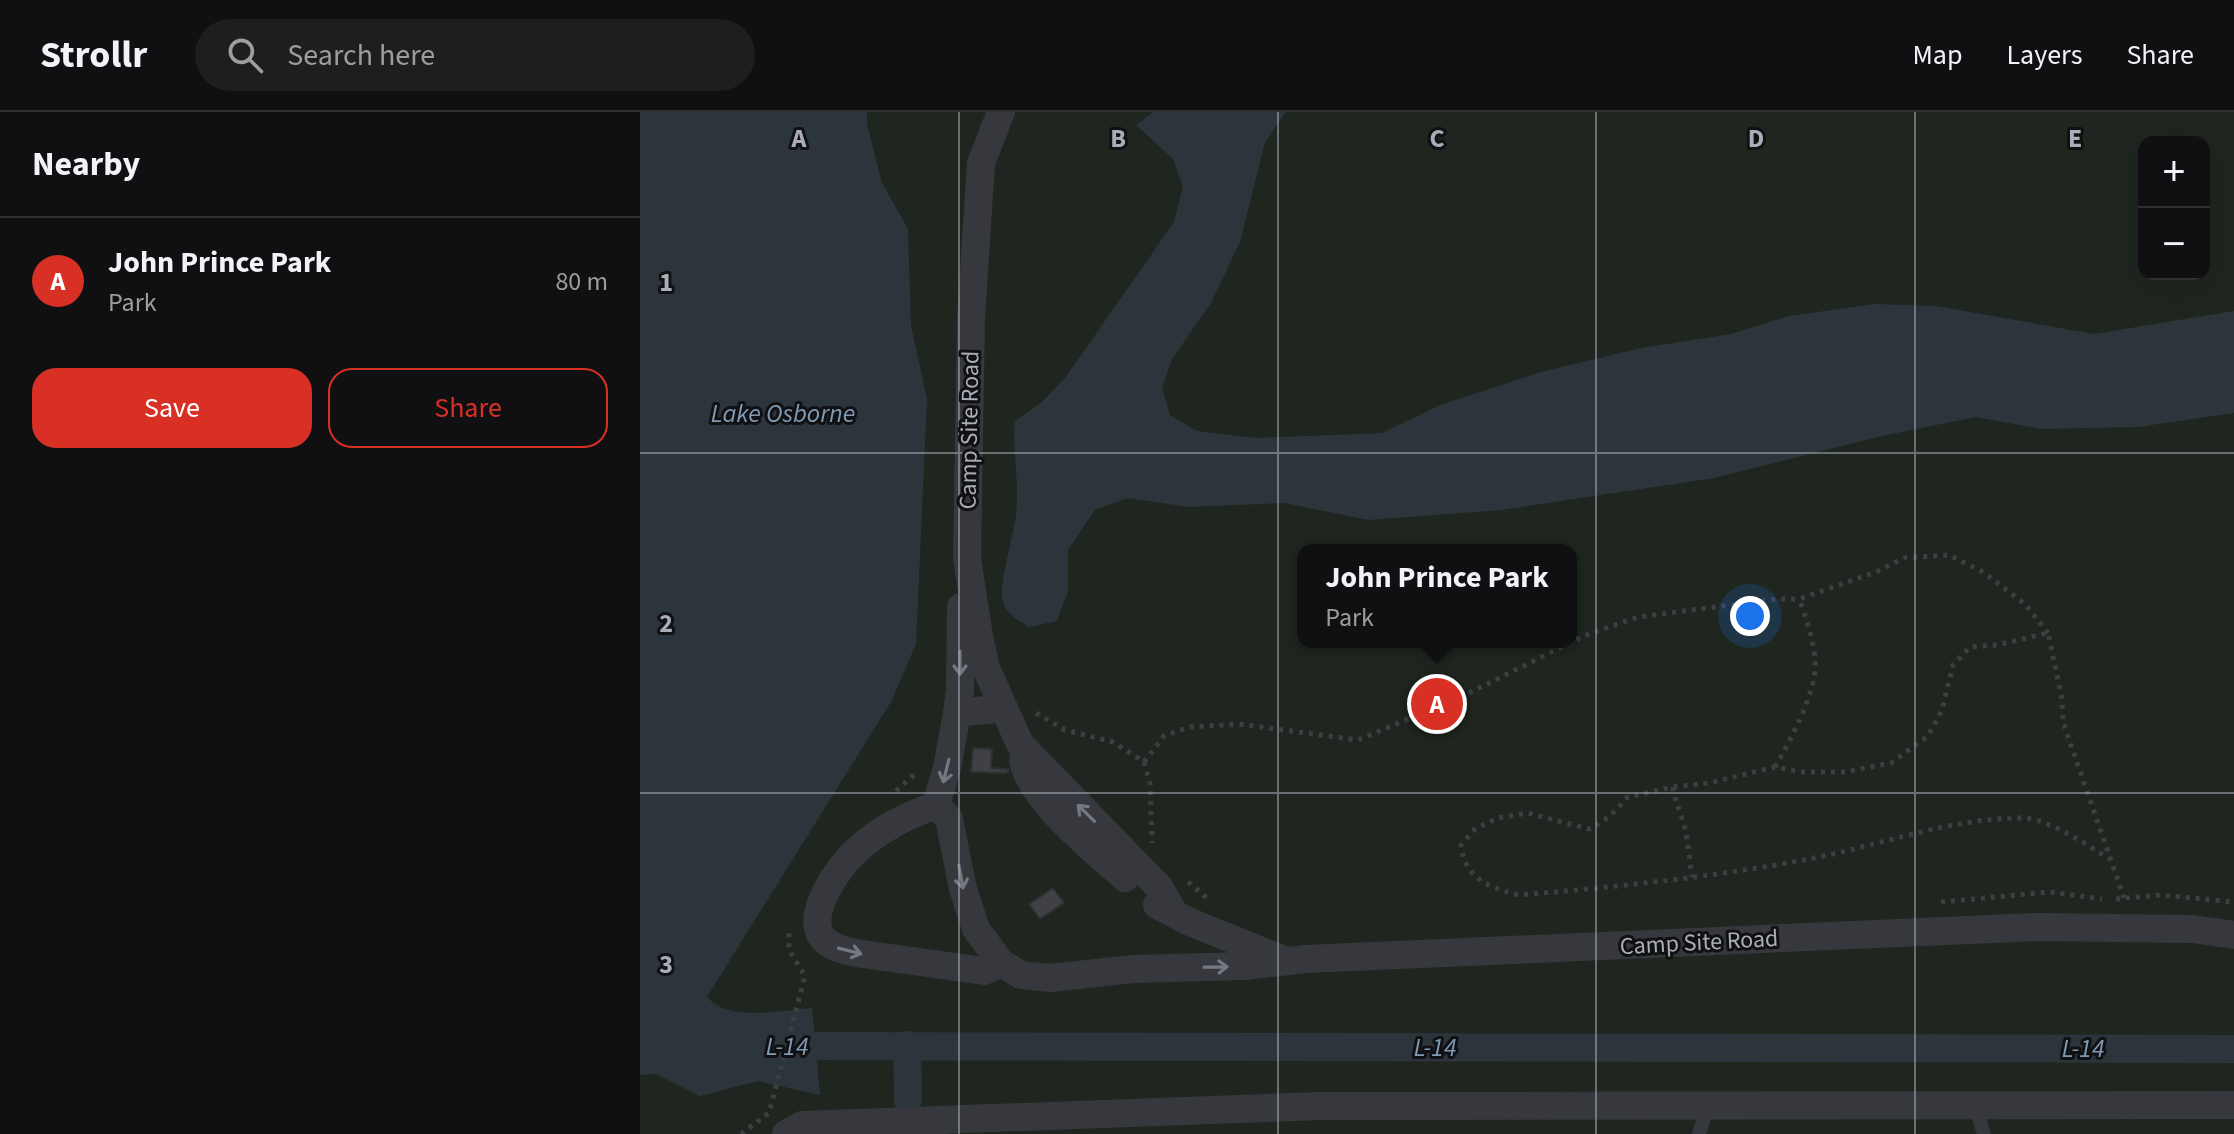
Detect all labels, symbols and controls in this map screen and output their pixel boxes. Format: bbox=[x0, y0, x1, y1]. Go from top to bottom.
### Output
search box bbox=[195, 19, 755, 91]
text: Strollr bbox=[40, 28, 147, 82]
icon: search bbox=[223, 33, 267, 77]
text: Search here bbox=[287, 34, 435, 77]
text: Map bbox=[1912, 35, 1962, 75]
text: Layers bbox=[2006, 35, 2082, 75]
text: Share bbox=[2126, 35, 2194, 75]
text: A bbox=[791, 120, 808, 157]
text: B bbox=[1110, 120, 1126, 157]
text: C bbox=[1429, 120, 1445, 157]
text: D bbox=[1748, 120, 1764, 157]
text: E bbox=[2068, 120, 2082, 157]
map controls bbox=[2138, 136, 2210, 280]
button: + bbox=[2138, 136, 2210, 208]
text: Nearby bbox=[32, 140, 140, 189]
button: − bbox=[2138, 208, 2210, 280]
text: John Prince Park bbox=[108, 241, 331, 284]
text: A bbox=[51, 263, 65, 300]
text: 80 m bbox=[555, 263, 608, 300]
text: 1 bbox=[659, 264, 673, 301]
text: Park bbox=[108, 284, 157, 321]
street label: Camp Site Road bbox=[951, 350, 988, 510]
button: Save bbox=[32, 368, 312, 448]
button: Share bbox=[328, 368, 608, 448]
water label: Lake Osborne bbox=[711, 395, 855, 432]
popup bbox=[1297, 544, 1577, 648]
text: John Prince Park bbox=[1325, 556, 1549, 599]
your location bbox=[1730, 596, 1770, 636]
text: Park bbox=[1325, 599, 1374, 636]
text: 2 bbox=[659, 605, 673, 642]
one-way arrow bbox=[952, 649, 968, 676]
pin: A bbox=[1411, 674, 1463, 734]
one-way arrow bbox=[937, 757, 952, 783]
one-way arrow bbox=[1076, 803, 1095, 823]
one-way arrow bbox=[954, 863, 969, 889]
street label: Camp Site Road bbox=[1619, 921, 1779, 964]
one-way arrow bbox=[837, 945, 863, 960]
text: 3 bbox=[659, 946, 673, 983]
one-way arrow bbox=[1202, 959, 1229, 974]
water label: L-14 bbox=[766, 1028, 808, 1065]
water label: L-14 bbox=[1414, 1029, 1456, 1066]
water label: L-14 bbox=[2062, 1030, 2104, 1067]

